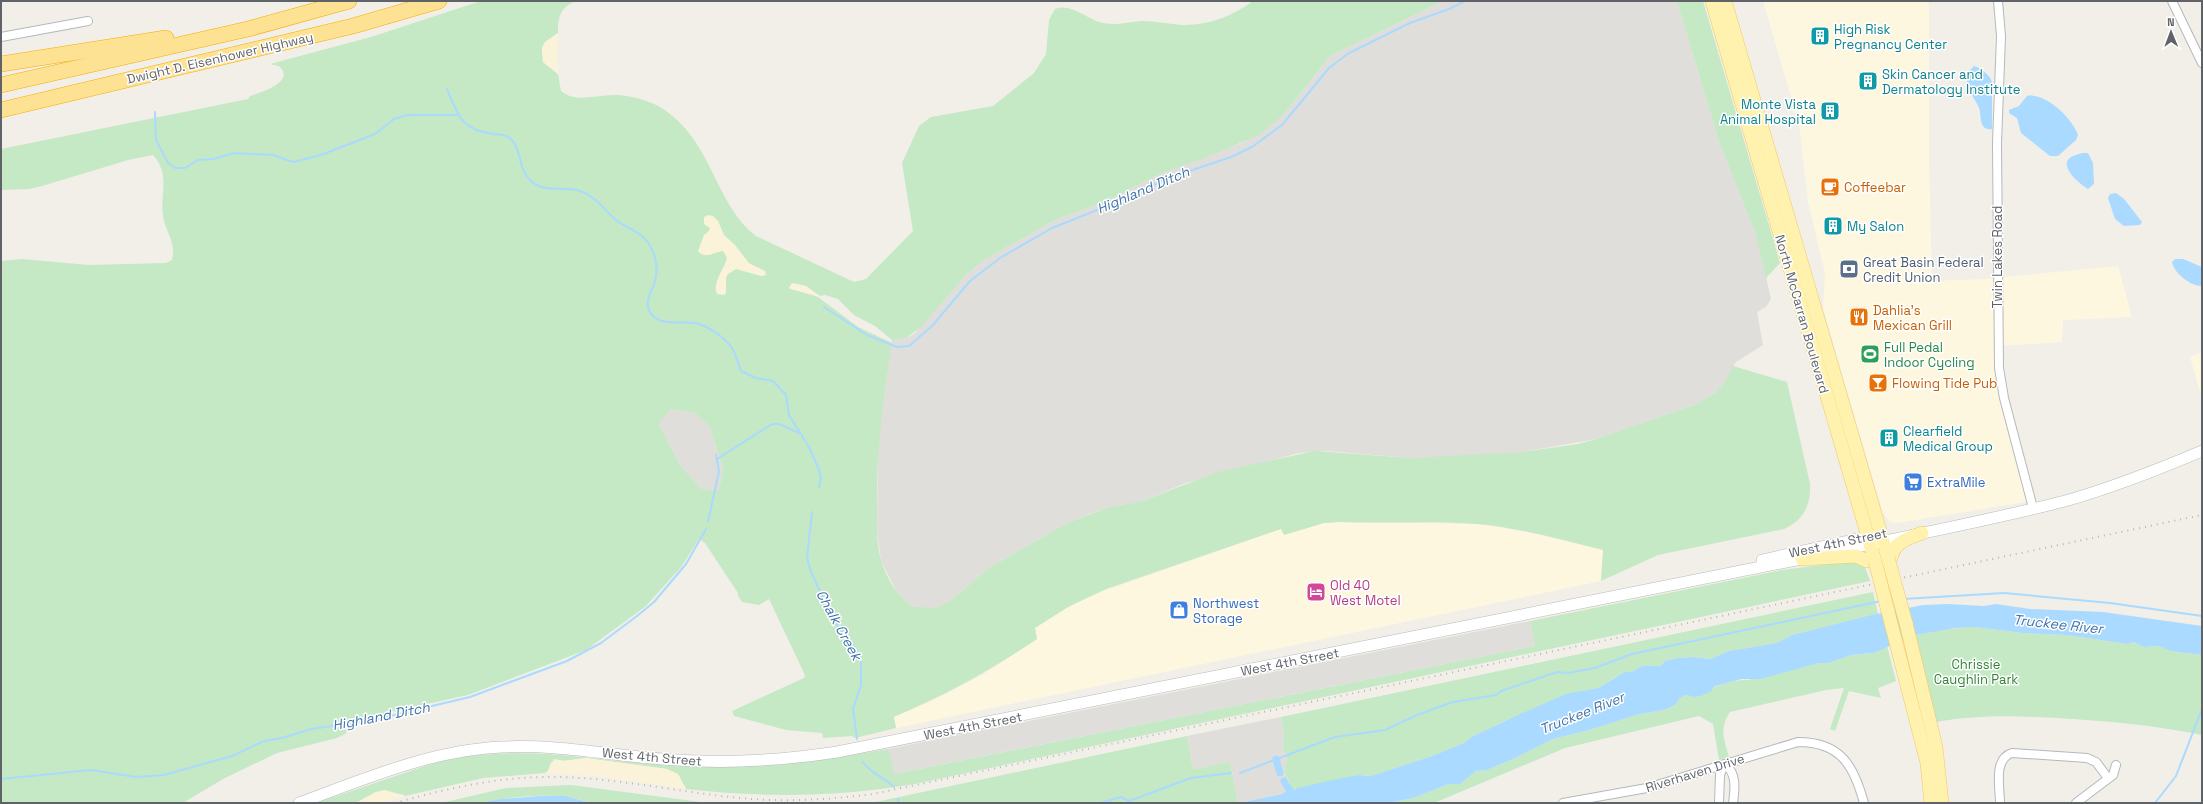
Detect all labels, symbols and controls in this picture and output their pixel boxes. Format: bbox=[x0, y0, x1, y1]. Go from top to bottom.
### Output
north arrow bbox=[2151, 12, 2191, 52]
text: N bbox=[2167, 15, 2175, 29]
place label: High Risk Pregnancy Center bbox=[1834, 21, 1947, 53]
building icon: High Risk Pregnancy Center bbox=[1809, 25, 1831, 47]
street label: Dwight D. Eisenhower Highway bbox=[125, 28, 315, 88]
place label: Skin Cancer and Dermatology Institute bbox=[1882, 66, 2021, 98]
building icon: Skin Cancer and Dermatology Institute bbox=[1857, 70, 1879, 92]
place label: Monte Vista Animal Hospital bbox=[1720, 96, 1817, 128]
building icon: Monte Vista Animal Hospital bbox=[1819, 100, 1841, 122]
water label: Highland Ditch bbox=[1094, 162, 1192, 218]
cafe icon: Coffeebar bbox=[1819, 176, 1841, 198]
place label: Coffeebar bbox=[1844, 179, 1906, 196]
street label: Twin Lakes Road bbox=[1989, 206, 2006, 308]
building icon: My Salon bbox=[1822, 215, 1844, 237]
place label: My Salon bbox=[1847, 218, 1904, 235]
street label: North McCarran Boulevard bbox=[1771, 233, 1833, 395]
place label: Great Basin Federal Credit Union bbox=[1863, 254, 1984, 286]
bank icon: Great Basin Federal Credit Union bbox=[1838, 258, 1860, 280]
place label: Dahlia's Mexican Grill bbox=[1873, 302, 1952, 334]
restaurant icon: Dahlia's Mexican Grill bbox=[1848, 306, 1870, 328]
place label: Full Pedal Indoor Cycling bbox=[1884, 339, 1975, 371]
sports icon: Full Pedal Indoor Cycling bbox=[1859, 343, 1881, 365]
bar icon: Flowing Tide Pub bbox=[1867, 372, 1889, 394]
place label: Flowing Tide Pub bbox=[1892, 375, 1997, 392]
place label: Clearfield Medical Group bbox=[1903, 423, 1993, 455]
building icon: Clearfield Medical Group bbox=[1878, 427, 1900, 449]
supermarket icon: ExtraMile bbox=[1902, 471, 1924, 493]
place label: ExtraMile bbox=[1927, 474, 1985, 491]
street label: West 4th Street bbox=[1787, 524, 1889, 562]
place label: Old 40 West Motel bbox=[1330, 577, 1401, 609]
hotel icon: Old 40 West Motel bbox=[1305, 581, 1327, 603]
water label: Chalk Creek bbox=[812, 586, 867, 665]
place label: Northwest Storage bbox=[1193, 595, 1259, 627]
shop icon: Northwest Storage bbox=[1168, 599, 1190, 621]
water label: Truckee River bbox=[2012, 610, 2105, 638]
street label: West 4th Street bbox=[1239, 644, 1341, 680]
park label: Chrissie Caughlin Park bbox=[1934, 656, 2018, 688]
water label: Truckee River bbox=[1537, 687, 1629, 738]
water label: Highland Ditch bbox=[331, 698, 432, 734]
street label: West 4th Street bbox=[922, 708, 1024, 744]
street label: West 4th Street bbox=[601, 744, 703, 770]
street label: Riverhaven Drive bbox=[1643, 750, 1747, 796]

